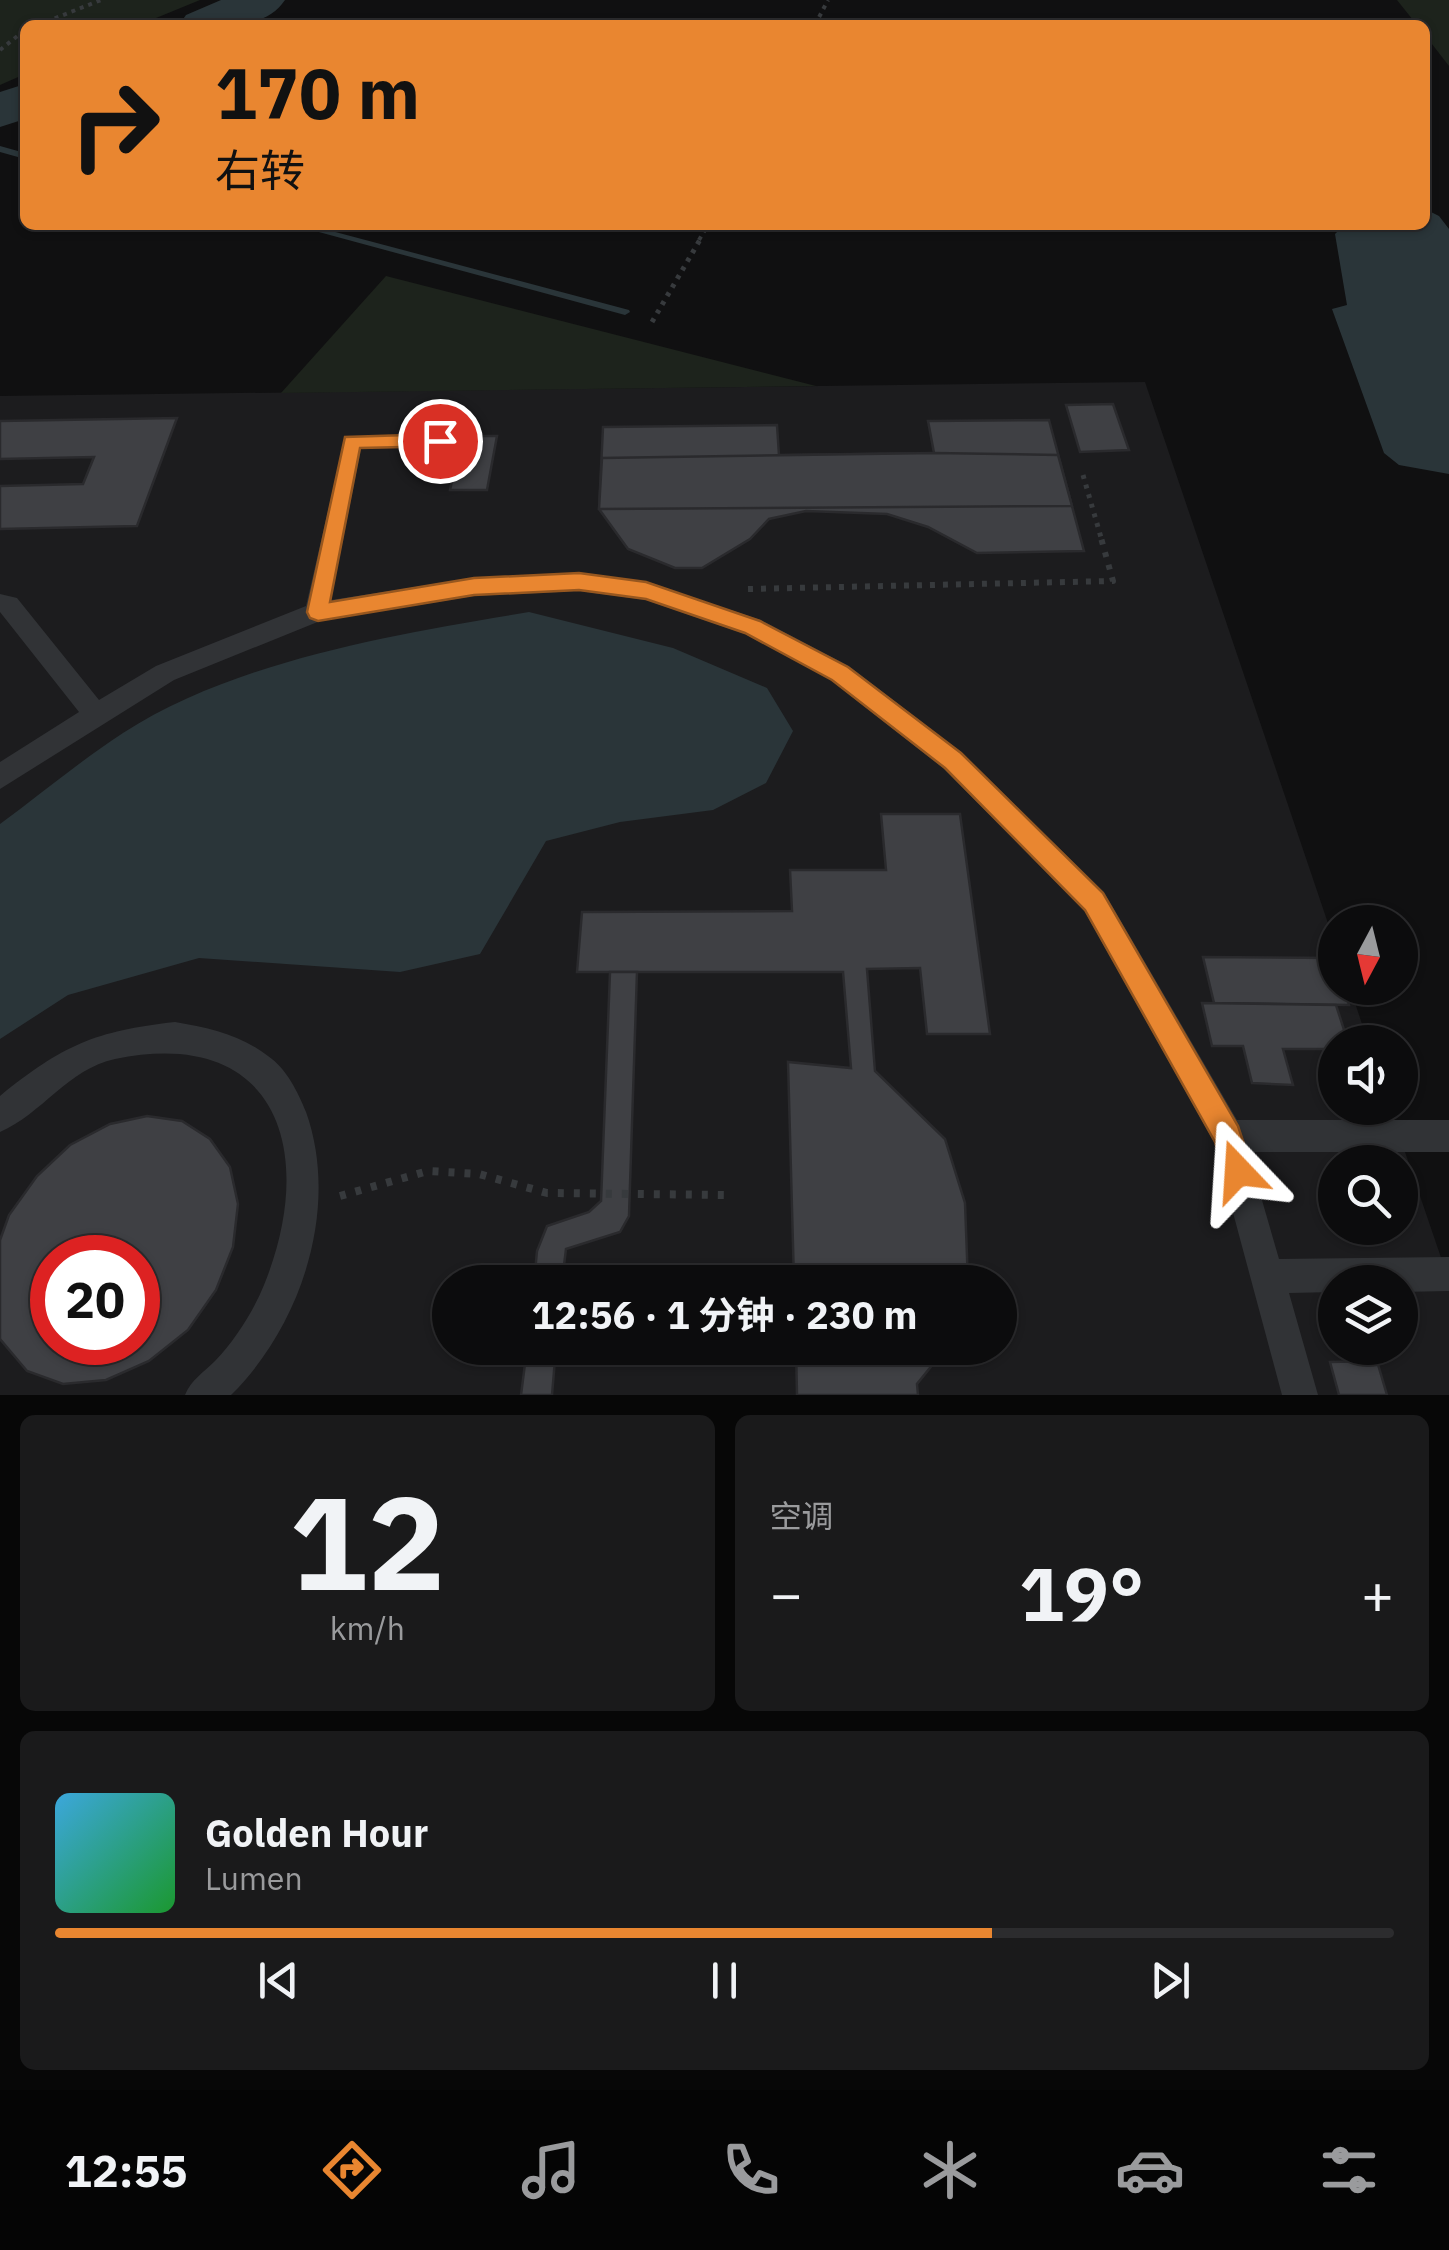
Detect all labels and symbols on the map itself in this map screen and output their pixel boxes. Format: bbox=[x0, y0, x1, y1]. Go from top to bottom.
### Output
pin bbox=[398, 399, 483, 484]
north arrow bbox=[1318, 905, 1418, 1005]
position arrow bbox=[1186, 1119, 1290, 1223]
speed limit sign: 20 bbox=[30, 1235, 160, 1365]

